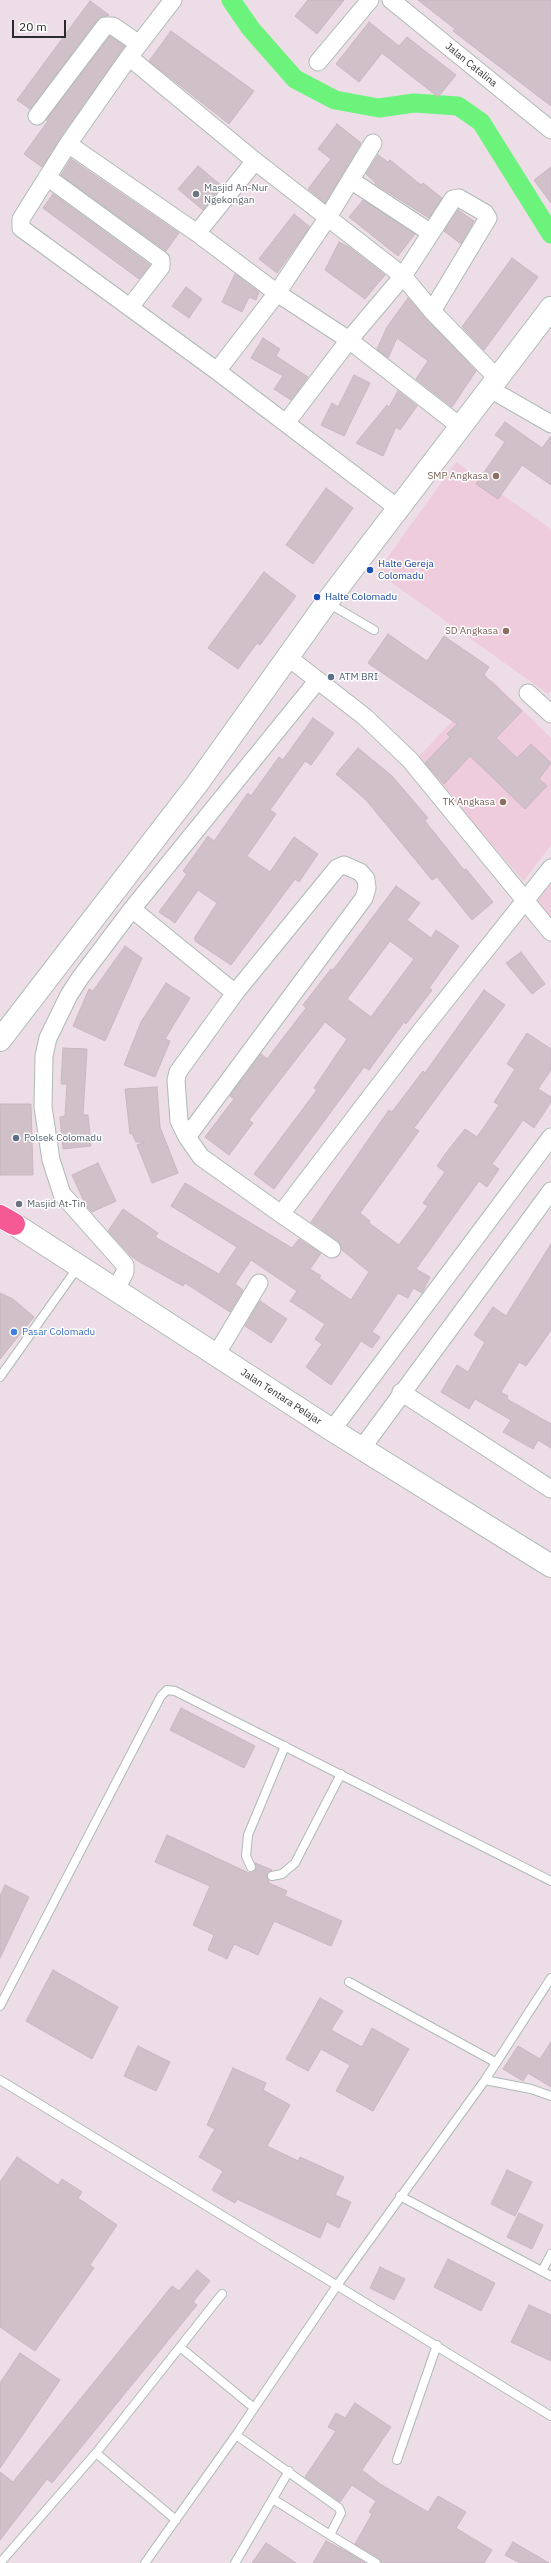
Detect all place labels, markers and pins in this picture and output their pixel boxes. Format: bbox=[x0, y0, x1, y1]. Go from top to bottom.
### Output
place label: Masjid An-Nur Ngekongan bbox=[204, 182, 268, 206]
marker: Masjid An-Nur Ngekongan bbox=[191, 189, 201, 199]
place label: SMP Angkasa bbox=[428, 470, 488, 482]
marker: SMP Angkasa bbox=[491, 471, 501, 481]
place label: Halte Gereja Colomadu bbox=[378, 558, 434, 582]
marker: Halte Gereja Colomadu bbox=[365, 565, 375, 575]
place label: Halte Colomadu bbox=[325, 591, 397, 603]
marker: Halte Colomadu bbox=[312, 592, 322, 602]
place label: SD Angkasa bbox=[445, 625, 498, 637]
marker: SD Angkasa bbox=[501, 626, 511, 636]
place label: ATM BRI bbox=[339, 671, 378, 683]
marker: ATM BRI bbox=[326, 672, 336, 682]
place label: TK Angkasa bbox=[442, 796, 495, 808]
marker: TK Angkasa bbox=[498, 797, 508, 807]
place label: Polsek Colomadu bbox=[24, 1132, 102, 1144]
marker: Polsek Colomadu bbox=[11, 1133, 21, 1143]
place label: Masjid At-Tin bbox=[27, 1198, 86, 1210]
marker: Masjid At-Tin bbox=[14, 1199, 24, 1209]
place label: Pasar Colomadu bbox=[22, 1326, 95, 1338]
marker: Pasar Colomadu bbox=[9, 1327, 19, 1337]

